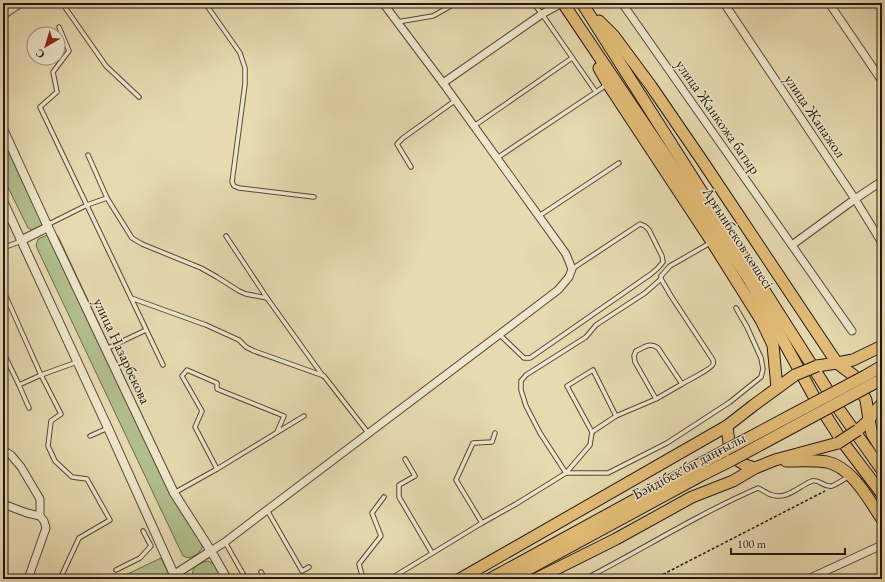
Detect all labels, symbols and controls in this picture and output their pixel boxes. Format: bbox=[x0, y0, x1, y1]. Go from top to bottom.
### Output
north arrow bbox=[26, 26, 66, 66]
text: С bbox=[32, 46, 47, 62]
street label: улица Жанкожа батыр bbox=[672, 56, 765, 178]
street label: улица Жанажол bbox=[780, 70, 850, 161]
street label: Арғынбеков көшесі bbox=[698, 183, 778, 292]
street label: улица Назарбекова bbox=[90, 295, 155, 407]
street label: Бәйдібек би даңғылы bbox=[629, 428, 749, 503]
scale bar bbox=[731, 530, 845, 556]
text: 100 m bbox=[737, 536, 767, 552]

